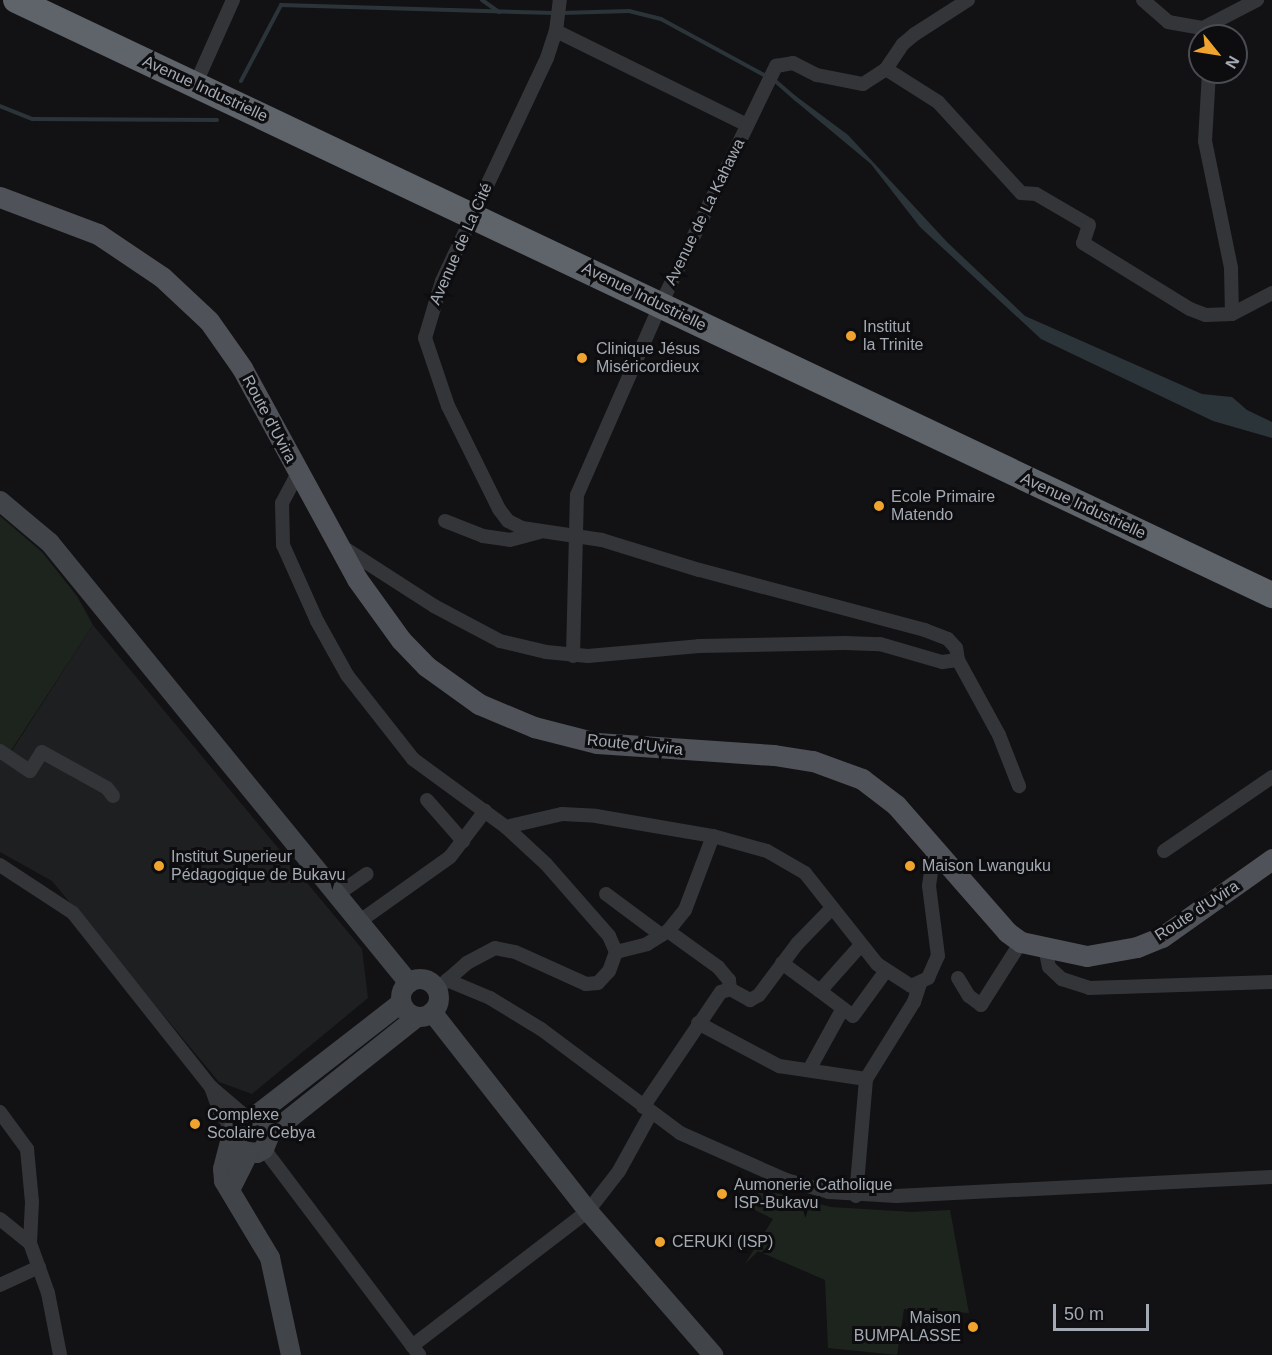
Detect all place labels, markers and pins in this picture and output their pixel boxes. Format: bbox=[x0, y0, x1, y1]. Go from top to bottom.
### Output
place label: Institut la Trinite bbox=[863, 317, 924, 355]
marker: Institut la Trinite bbox=[844, 329, 858, 343]
place label: Clinique Jésus Miséricordieux bbox=[596, 339, 700, 377]
marker: Clinique Jésus Miséricordieux bbox=[573, 349, 591, 367]
place label: Ecole Primaire Matendo bbox=[891, 487, 995, 525]
marker: Ecole Primaire Matendo bbox=[872, 499, 886, 513]
place label: Institut Superieur Pédagogique de Bukavu bbox=[171, 847, 345, 885]
place label: Maison Lwanguku bbox=[922, 856, 1051, 876]
marker: Institut Superieur Pédagogique de Bukavu bbox=[152, 859, 166, 873]
marker: Maison Lwanguku bbox=[903, 859, 917, 873]
place label: Complexe Scolaire Cebya bbox=[207, 1105, 316, 1143]
marker: Complexe Scolaire Cebya bbox=[188, 1117, 202, 1131]
place label: Aumonerie Catholique ISP-Bukavu bbox=[734, 1175, 892, 1213]
marker: Aumonerie Catholique ISP-Bukavu bbox=[715, 1187, 729, 1201]
place label: CERUKI (ISP) bbox=[672, 1232, 773, 1252]
marker: CERUKI (ISP) bbox=[653, 1235, 667, 1249]
place label: Maison BUMPALASSE bbox=[854, 1308, 961, 1346]
marker: Maison BUMPALASSE bbox=[966, 1320, 980, 1334]

